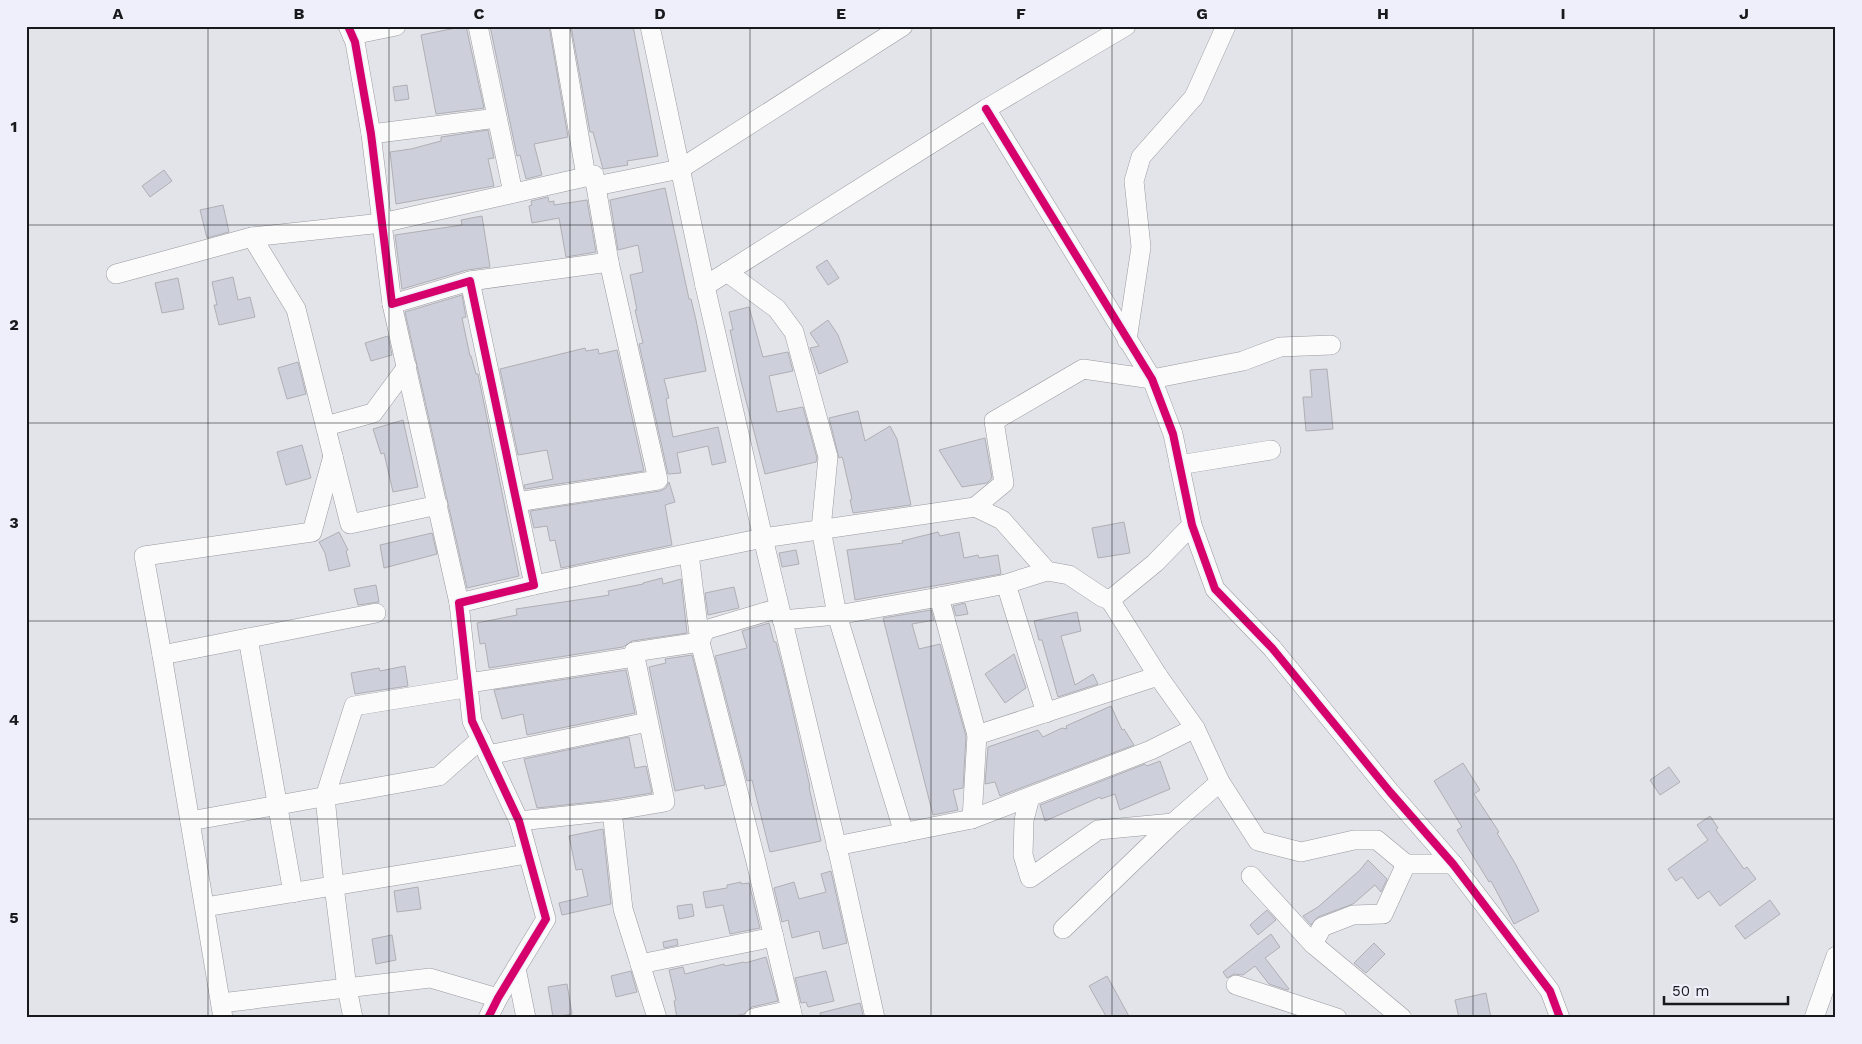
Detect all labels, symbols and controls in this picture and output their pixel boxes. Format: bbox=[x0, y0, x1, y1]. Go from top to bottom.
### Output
text: A bbox=[113, 4, 124, 23]
text: B bbox=[294, 4, 305, 23]
text: C bbox=[474, 4, 485, 23]
text: D bbox=[654, 4, 666, 23]
text: E bbox=[836, 4, 846, 23]
text: F bbox=[1016, 4, 1026, 23]
text: G bbox=[1196, 4, 1208, 23]
text: H bbox=[1377, 4, 1389, 23]
text: I bbox=[1560, 4, 1566, 23]
text: J bbox=[1739, 4, 1749, 23]
text: 1 bbox=[11, 117, 17, 136]
text: 2 bbox=[9, 315, 19, 334]
text: 3 bbox=[9, 513, 19, 532]
text: 4 bbox=[9, 710, 19, 729]
text: 5 bbox=[9, 908, 19, 927]
scale bar bbox=[1664, 974, 1788, 1006]
text: 50 m bbox=[1672, 982, 1709, 1000]

